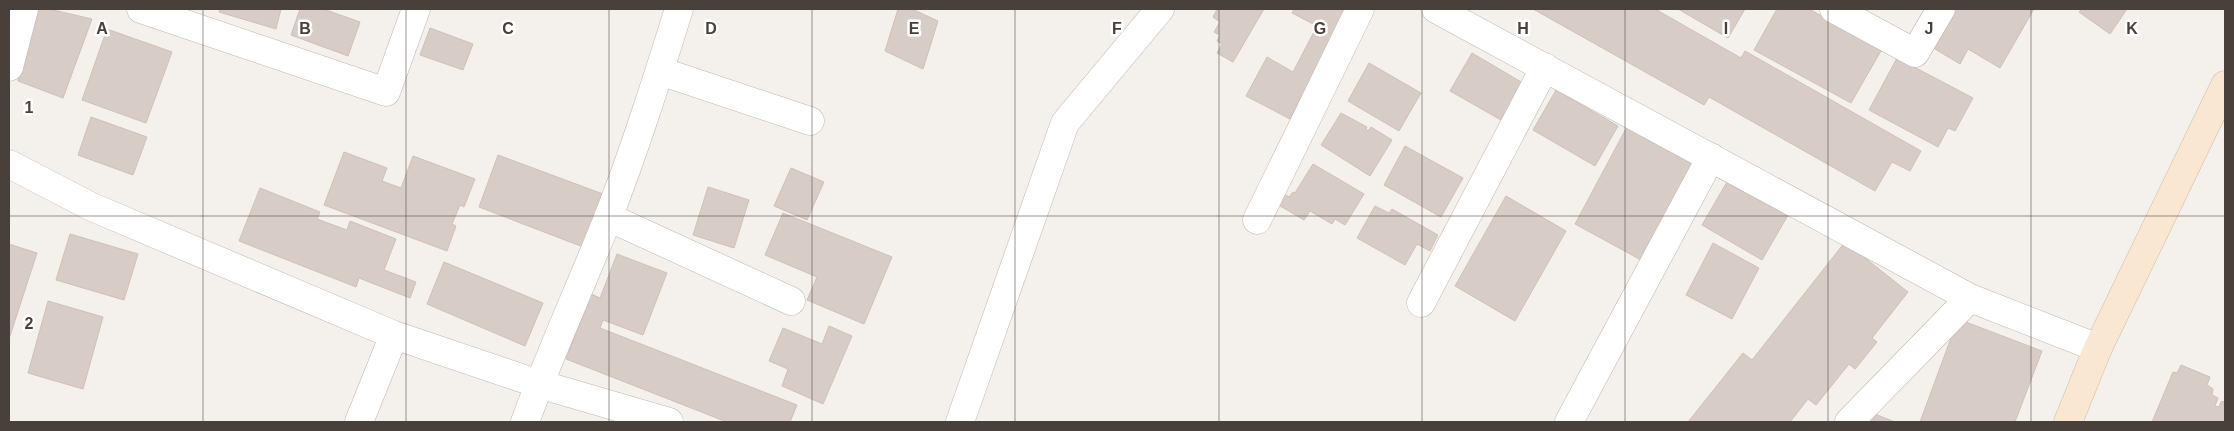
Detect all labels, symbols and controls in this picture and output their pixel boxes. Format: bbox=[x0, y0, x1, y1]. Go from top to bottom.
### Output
text: A bbox=[96, 20, 108, 37]
text: B bbox=[299, 20, 311, 37]
text: C bbox=[502, 20, 514, 37]
text: D bbox=[705, 20, 717, 37]
text: E bbox=[909, 20, 920, 37]
text: F bbox=[1112, 20, 1122, 37]
text: G bbox=[1314, 20, 1326, 37]
text: H bbox=[1517, 20, 1529, 37]
text: I bbox=[1724, 20, 1728, 37]
text: J bbox=[1925, 20, 1933, 37]
text: K bbox=[2126, 20, 2138, 37]
text: 1 bbox=[25, 99, 34, 116]
text: 2 bbox=[25, 315, 34, 332]

